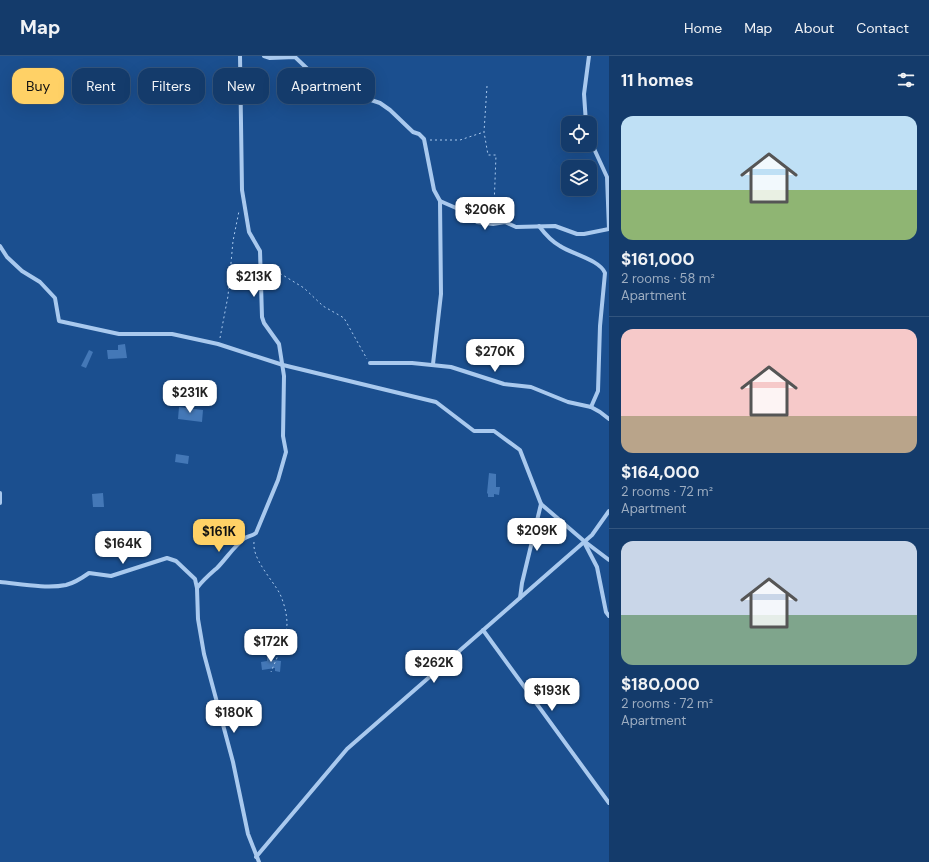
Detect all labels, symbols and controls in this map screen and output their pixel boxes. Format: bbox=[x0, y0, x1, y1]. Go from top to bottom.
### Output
text: Map bbox=[20, 15, 60, 40]
text: Home bbox=[684, 19, 722, 37]
text: Map bbox=[744, 19, 772, 37]
text: About bbox=[794, 19, 834, 37]
text: Contact bbox=[856, 19, 909, 37]
chip: Buy bbox=[12, 68, 64, 104]
chip: Rent bbox=[72, 68, 130, 104]
chip: Filters bbox=[138, 68, 205, 104]
chip: New bbox=[213, 68, 269, 104]
chip: Apartment bbox=[277, 68, 375, 104]
text: 11 homes bbox=[621, 69, 694, 91]
icon: filters bbox=[895, 69, 917, 91]
map controls bbox=[561, 116, 597, 196]
button: locate bbox=[561, 116, 597, 152]
icon: home bbox=[733, 142, 805, 214]
button: layers bbox=[561, 160, 597, 196]
pin: $206K bbox=[457, 197, 513, 231]
text: $206K bbox=[464, 201, 506, 218]
text: $161,000 bbox=[621, 248, 695, 270]
pin: $213K bbox=[226, 264, 282, 298]
text: $213K bbox=[236, 268, 272, 285]
text: 2 rooms · 58 m² bbox=[621, 270, 715, 287]
text: Apartment bbox=[621, 287, 686, 304]
pin: $270K bbox=[467, 339, 523, 373]
text: $270K bbox=[475, 343, 515, 360]
icon: home bbox=[733, 355, 805, 427]
pin: $231K bbox=[162, 380, 218, 414]
text: $231K bbox=[172, 384, 208, 401]
text: $164,000 bbox=[621, 461, 699, 483]
text: 2 rooms · 72 m² bbox=[621, 483, 713, 500]
text: Apartment bbox=[621, 500, 686, 517]
pin: $209K bbox=[509, 518, 565, 552]
pin: $161K bbox=[191, 519, 247, 553]
text: $209K bbox=[516, 522, 558, 539]
text: $161K bbox=[202, 523, 236, 540]
pin: $164K bbox=[95, 531, 151, 565]
text: $164K bbox=[104, 535, 142, 552]
icon: home bbox=[733, 567, 805, 639]
pin: $172K bbox=[243, 629, 299, 663]
text: $172K bbox=[253, 633, 289, 650]
pin: $262K bbox=[406, 650, 462, 684]
text: $262K bbox=[414, 654, 454, 671]
text: $180,000 bbox=[621, 673, 700, 695]
pin: $193K bbox=[524, 678, 580, 712]
text: $193K bbox=[533, 682, 571, 699]
text: 2 rooms · 72 m² bbox=[621, 695, 713, 712]
pin: $180K bbox=[206, 700, 262, 734]
text: $180K bbox=[215, 704, 253, 721]
text: Apartment bbox=[621, 712, 686, 729]

